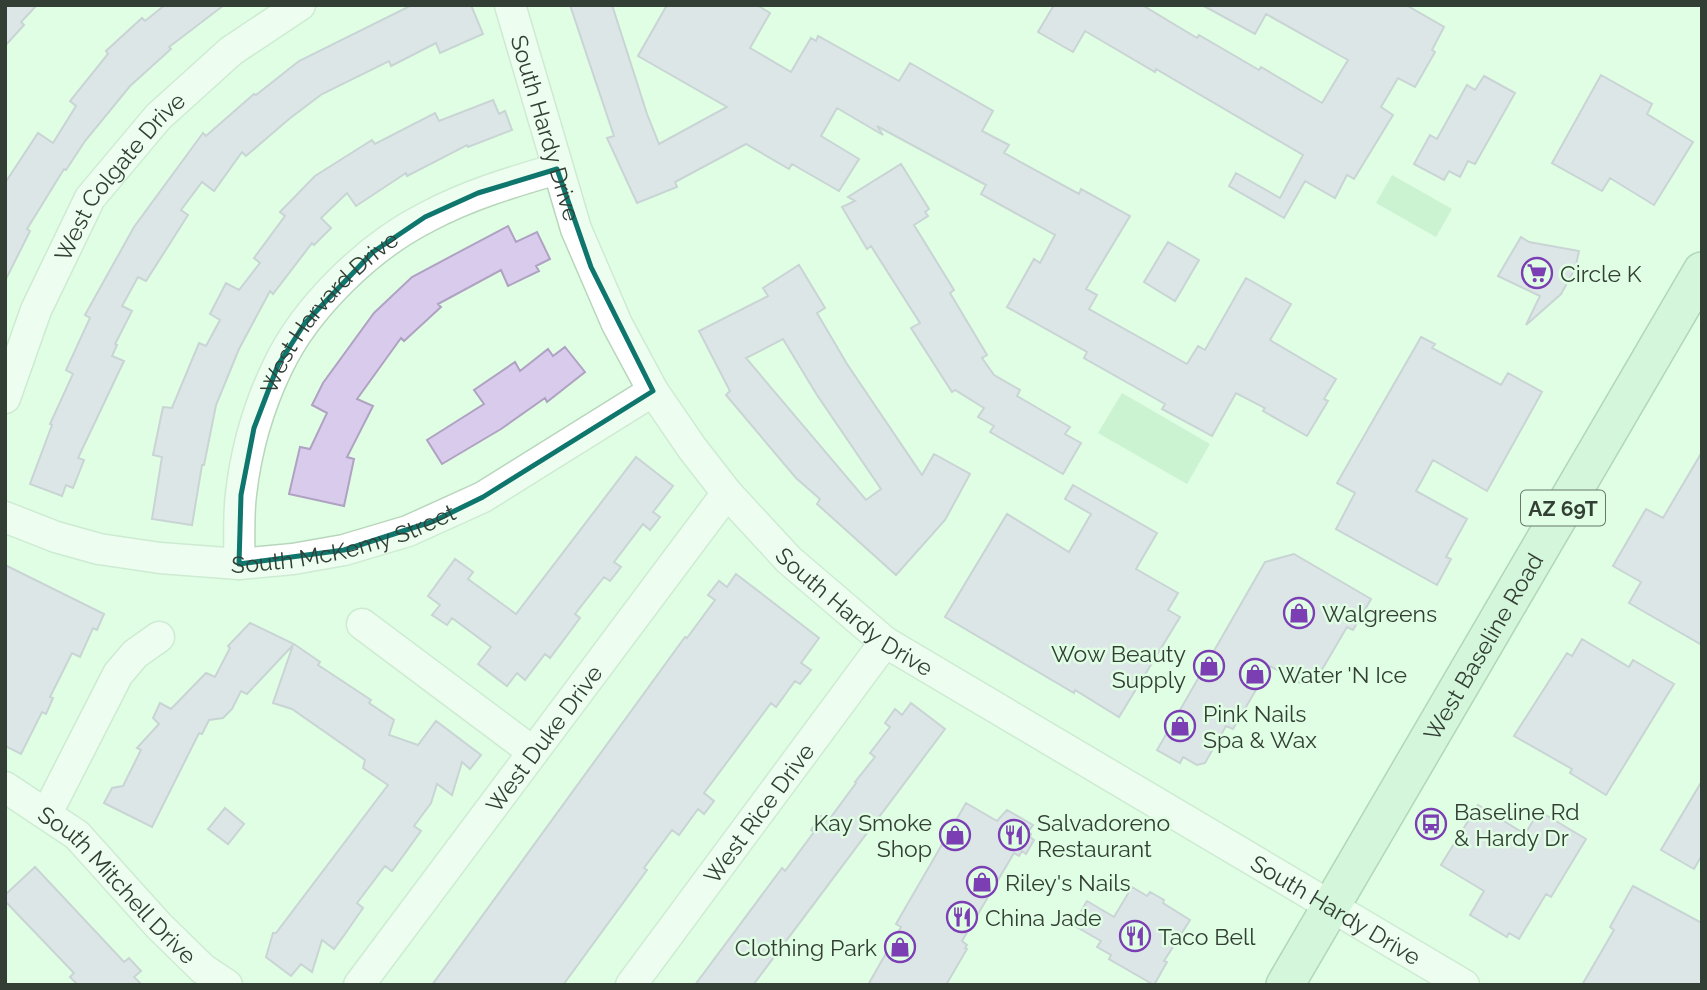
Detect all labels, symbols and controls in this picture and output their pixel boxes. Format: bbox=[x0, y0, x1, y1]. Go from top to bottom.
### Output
street label: South Hardy Drive bbox=[506, 32, 586, 224]
street label: West Colgate Drive bbox=[48, 86, 190, 265]
street label: West Harvard Drive bbox=[254, 225, 403, 397]
supermarket icon: Circle K bbox=[1520, 256, 1554, 290]
place label: Circle K bbox=[1560, 260, 1642, 287]
road number: AZ 69T bbox=[1521, 490, 1605, 526]
street label: South McKemy Street bbox=[230, 498, 460, 578]
street label: South Hardy Drive bbox=[770, 542, 938, 681]
street label: West Baseline Road bbox=[1417, 548, 1548, 745]
shop icon: Walgreens bbox=[1282, 596, 1316, 630]
place label: Walgreens bbox=[1322, 600, 1437, 627]
place label: Wow Beauty Supply bbox=[1051, 640, 1186, 693]
shop icon: Wow Beauty Supply bbox=[1192, 649, 1226, 683]
shop icon: Water 'N Ice bbox=[1238, 657, 1272, 691]
street label: West Duke Drive bbox=[480, 659, 607, 817]
place label: Water 'N Ice bbox=[1278, 661, 1407, 688]
place label: Pink Nails Spa & Wax bbox=[1203, 700, 1317, 753]
shop icon: Pink Nails Spa & Wax bbox=[1163, 709, 1197, 743]
street label: West Rice Drive bbox=[698, 738, 819, 888]
place label: Baseline Rd & Hardy Dr bbox=[1454, 798, 1579, 851]
street label: South Mitchell Drive bbox=[34, 800, 202, 969]
bus stop icon: Baseline Rd & Hardy Dr bbox=[1414, 807, 1448, 841]
place label: Kay Smoke Shop bbox=[813, 809, 932, 862]
place label: Salvadoreno Restaurant bbox=[1037, 809, 1170, 862]
shop icon: Kay Smoke Shop bbox=[938, 818, 972, 852]
restaurant icon: Salvadoreno Restaurant bbox=[997, 818, 1031, 852]
street label: South Hardy Drive bbox=[1246, 849, 1426, 970]
shop icon: Riley's Nails bbox=[965, 865, 999, 899]
place label: Riley's Nails bbox=[1005, 869, 1131, 896]
restaurant icon: China Jade bbox=[945, 900, 979, 934]
place label: China Jade bbox=[985, 904, 1102, 931]
restaurant icon: Taco Bell bbox=[1118, 919, 1152, 953]
place label: Taco Bell bbox=[1158, 923, 1256, 950]
shop icon: Clothing Park bbox=[883, 930, 917, 964]
place label: Clothing Park bbox=[735, 934, 877, 961]

